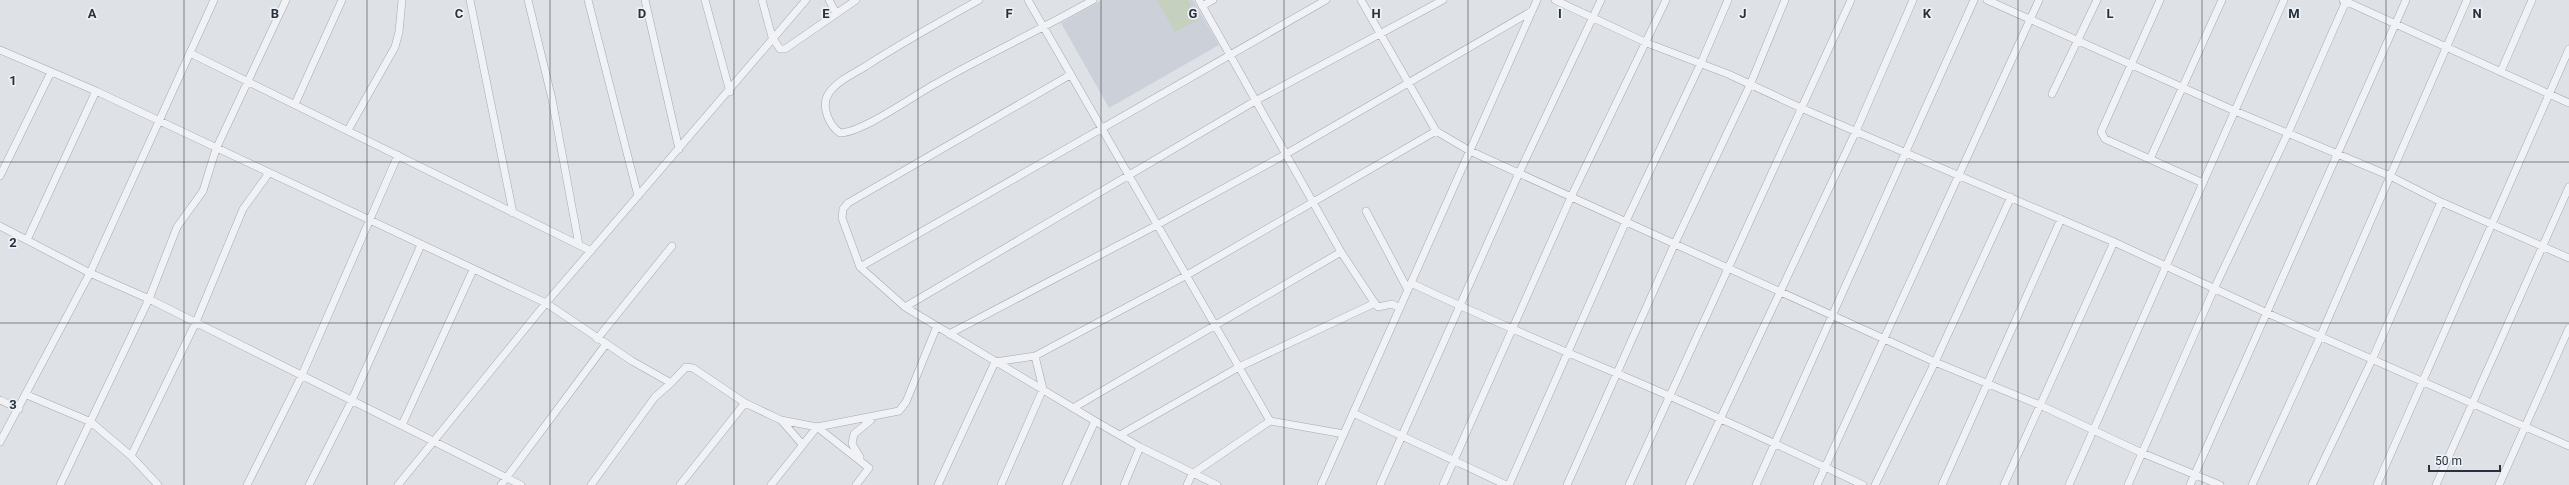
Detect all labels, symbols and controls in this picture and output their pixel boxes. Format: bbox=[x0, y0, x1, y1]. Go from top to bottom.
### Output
text: A bbox=[88, 6, 97, 21]
text: B bbox=[271, 6, 279, 21]
text: C bbox=[455, 6, 464, 21]
text: D bbox=[638, 6, 646, 21]
text: E bbox=[822, 6, 830, 21]
text: F bbox=[1005, 6, 1013, 21]
text: G bbox=[1189, 6, 1198, 21]
text: H bbox=[1371, 6, 1381, 21]
text: I bbox=[1558, 6, 1562, 21]
text: J bbox=[1739, 6, 1747, 21]
text: K bbox=[1923, 6, 1932, 21]
text: L bbox=[2106, 6, 2114, 21]
text: M bbox=[2288, 6, 2300, 21]
text: N bbox=[2472, 6, 2482, 21]
text: 1 bbox=[9, 73, 17, 88]
text: 2 bbox=[9, 235, 17, 250]
text: 3 bbox=[9, 397, 17, 412]
scale bar bbox=[2429, 447, 2500, 473]
text: 50 m bbox=[2435, 454, 2462, 468]

